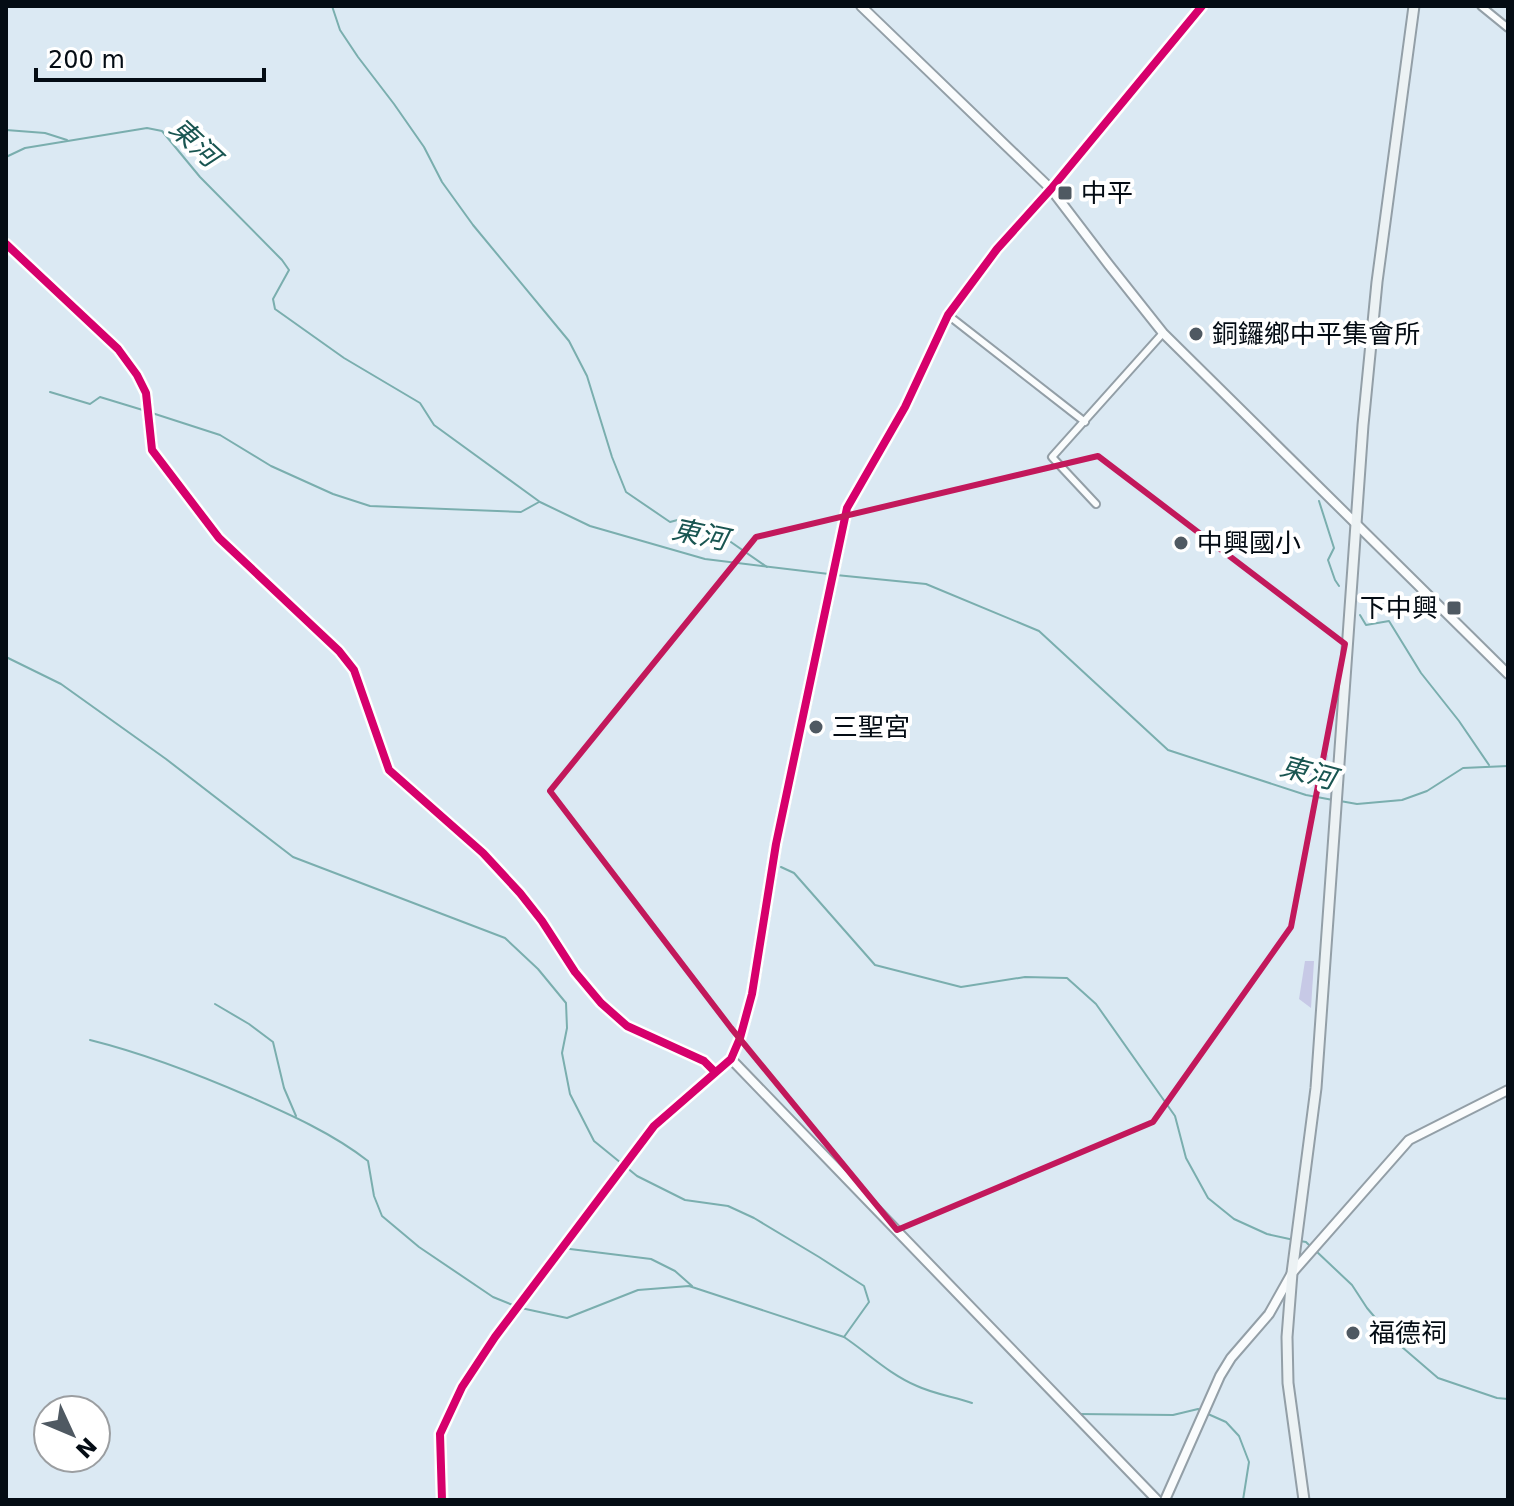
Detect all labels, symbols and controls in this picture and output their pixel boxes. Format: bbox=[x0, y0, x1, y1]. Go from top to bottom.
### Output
scale bar bbox=[36, 32, 264, 82]
text: 200 m bbox=[48, 46, 125, 74]
water label: 東河 bbox=[163, 111, 230, 177]
place label: 中平 bbox=[1081, 178, 1133, 208]
marker: 中平 bbox=[1056, 184, 1074, 202]
place label: 銅鑼鄉中平集會所 bbox=[1212, 319, 1420, 349]
marker: 銅鑼鄉中平集會所 bbox=[1187, 325, 1205, 343]
water label: 東河 bbox=[669, 513, 736, 557]
place label: 中興國小 bbox=[1197, 528, 1301, 558]
marker: 中興國小 bbox=[1172, 534, 1190, 552]
place label: 下中興 bbox=[1360, 593, 1438, 623]
marker: 下中興 bbox=[1445, 599, 1463, 617]
place label: 三聖宮 bbox=[832, 712, 910, 742]
marker: 三聖宮 bbox=[807, 718, 825, 736]
water label: 東河 bbox=[1277, 749, 1344, 797]
place label: 福德祠 bbox=[1369, 1318, 1447, 1348]
marker: 福德祠 bbox=[1344, 1324, 1362, 1342]
north arrow bbox=[32, 1394, 112, 1474]
text: N bbox=[71, 1432, 101, 1463]

